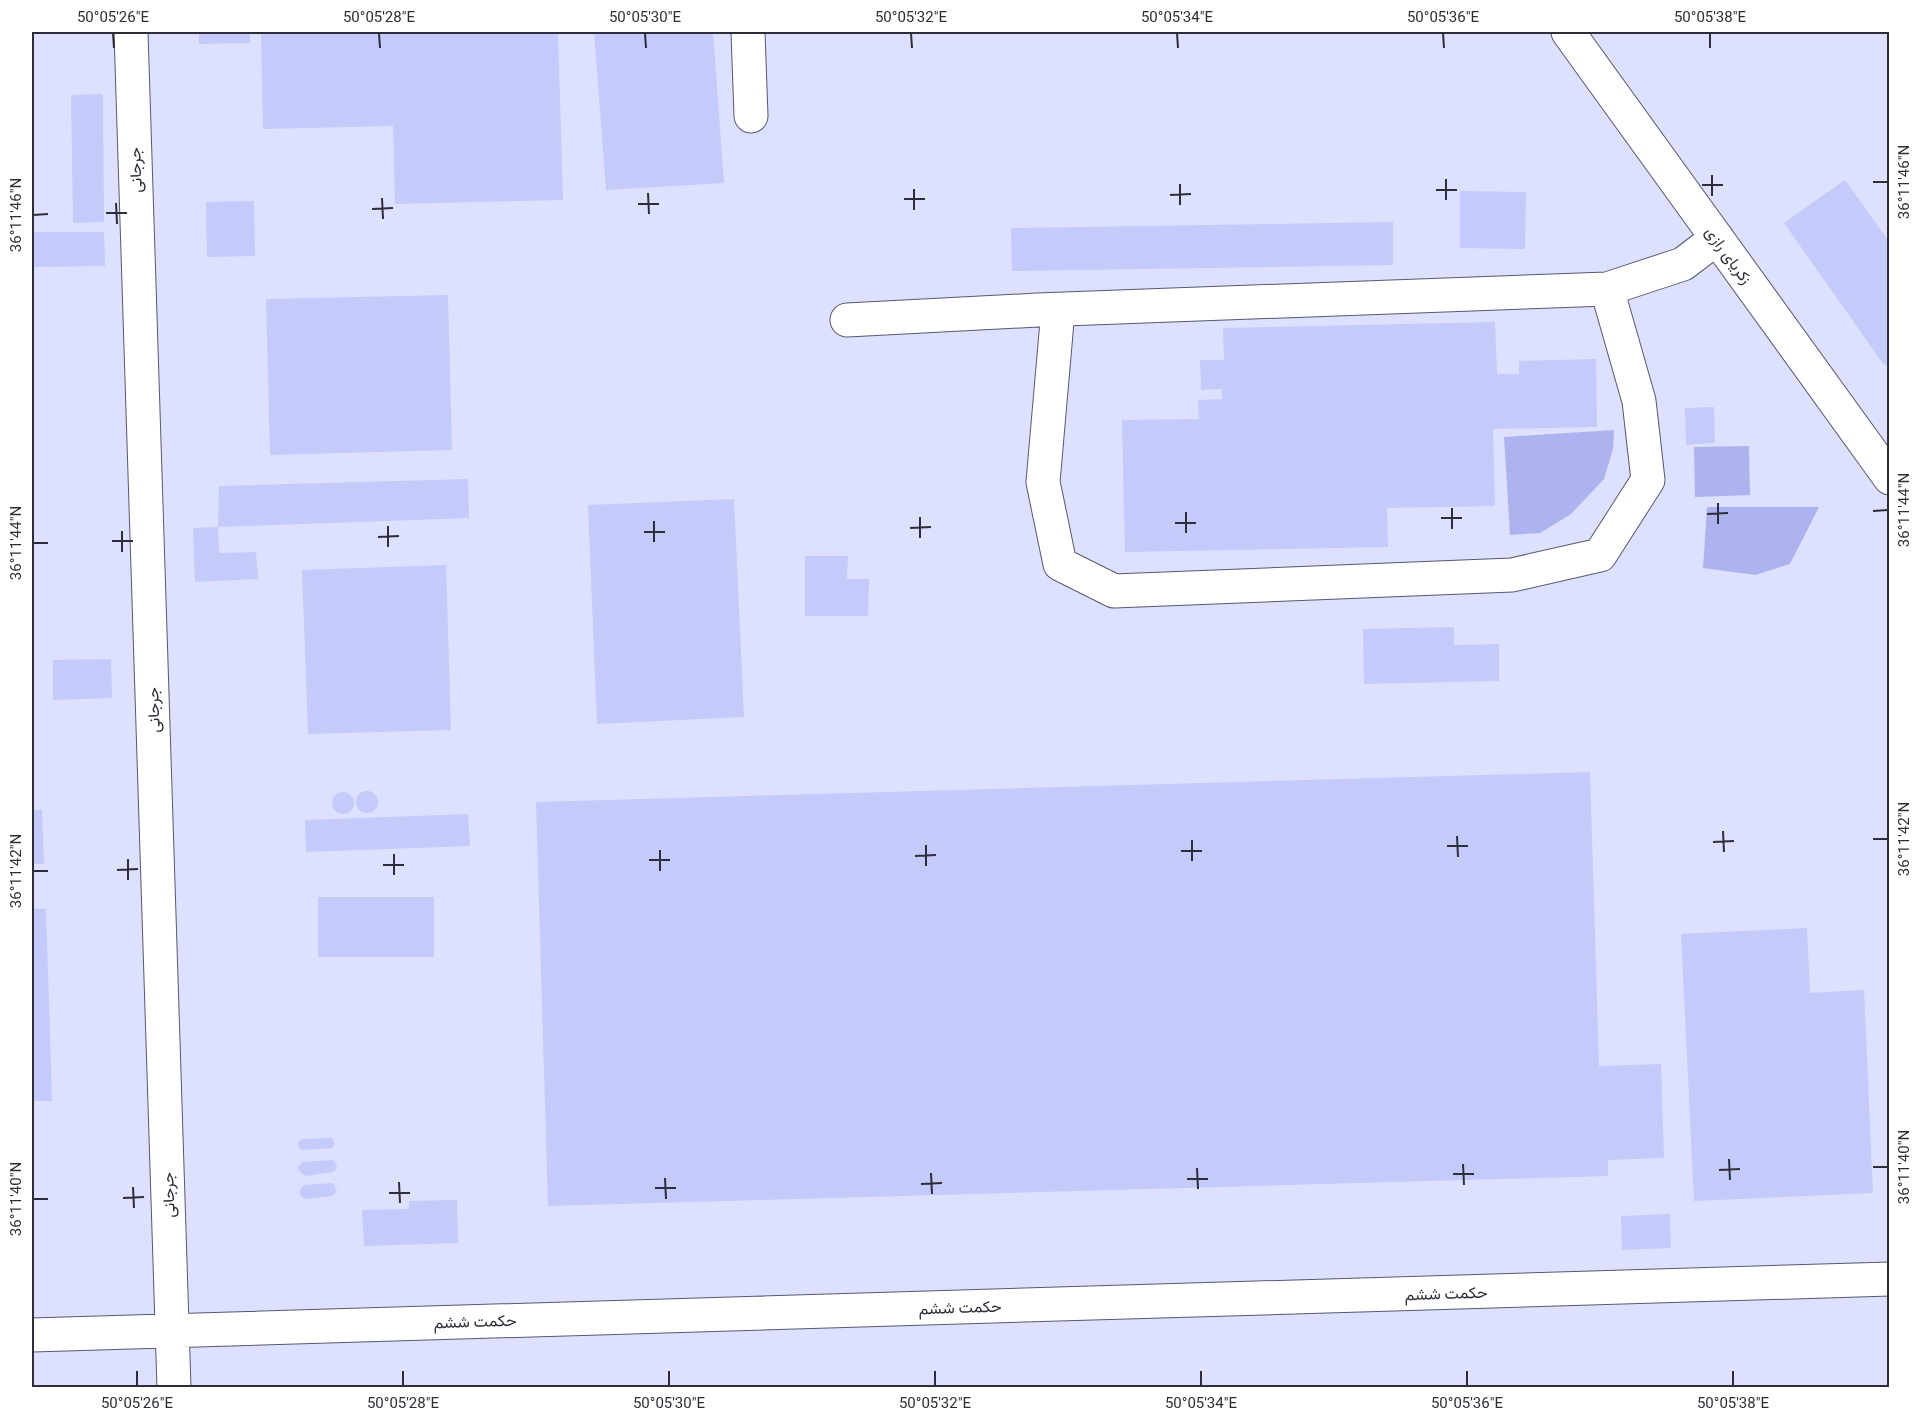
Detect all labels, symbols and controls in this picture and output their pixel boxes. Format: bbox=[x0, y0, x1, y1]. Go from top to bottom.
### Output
text: 50°05'26"E bbox=[77, 8, 150, 26]
text: 50°05'28"E bbox=[343, 8, 416, 26]
text: 50°05'30"E bbox=[609, 8, 682, 26]
text: 50°05'32"E bbox=[875, 8, 948, 26]
text: 50°05'34"E bbox=[1141, 8, 1214, 26]
text: 50°05'36"E bbox=[1407, 8, 1480, 26]
text: 50°05'38"E bbox=[1674, 8, 1747, 26]
text: 36°11'46"N bbox=[1895, 145, 1913, 219]
street label: جرجانی bbox=[125, 147, 147, 193]
text: 36°11'46"N bbox=[7, 178, 25, 252]
street label: زکریای رازی bbox=[1701, 223, 1756, 288]
text: 36°11'44"N bbox=[1895, 473, 1913, 547]
text: 36°11'44"N bbox=[7, 506, 25, 580]
street label: جرجانی bbox=[143, 687, 165, 733]
text: 36°11'42"N bbox=[1895, 802, 1913, 876]
text: 36°11'42"N bbox=[7, 834, 25, 908]
text: 36°11'40"N bbox=[1895, 1130, 1913, 1204]
text: 36°11'40"N bbox=[7, 1162, 25, 1236]
street label: جرجانی bbox=[158, 1172, 180, 1218]
street label: حکمت ششم bbox=[1404, 1283, 1488, 1305]
street label: حکمت ششم bbox=[918, 1297, 1002, 1319]
street label: حکمت ششم bbox=[433, 1311, 517, 1333]
text: 50°05'26"E bbox=[101, 1394, 174, 1412]
text: 50°05'28"E bbox=[367, 1394, 440, 1412]
text: 50°05'30"E bbox=[633, 1394, 706, 1412]
text: 50°05'32"E bbox=[899, 1394, 972, 1412]
text: 50°05'34"E bbox=[1165, 1394, 1238, 1412]
text: 50°05'36"E bbox=[1431, 1394, 1504, 1412]
text: 50°05'38"E bbox=[1697, 1394, 1770, 1412]

